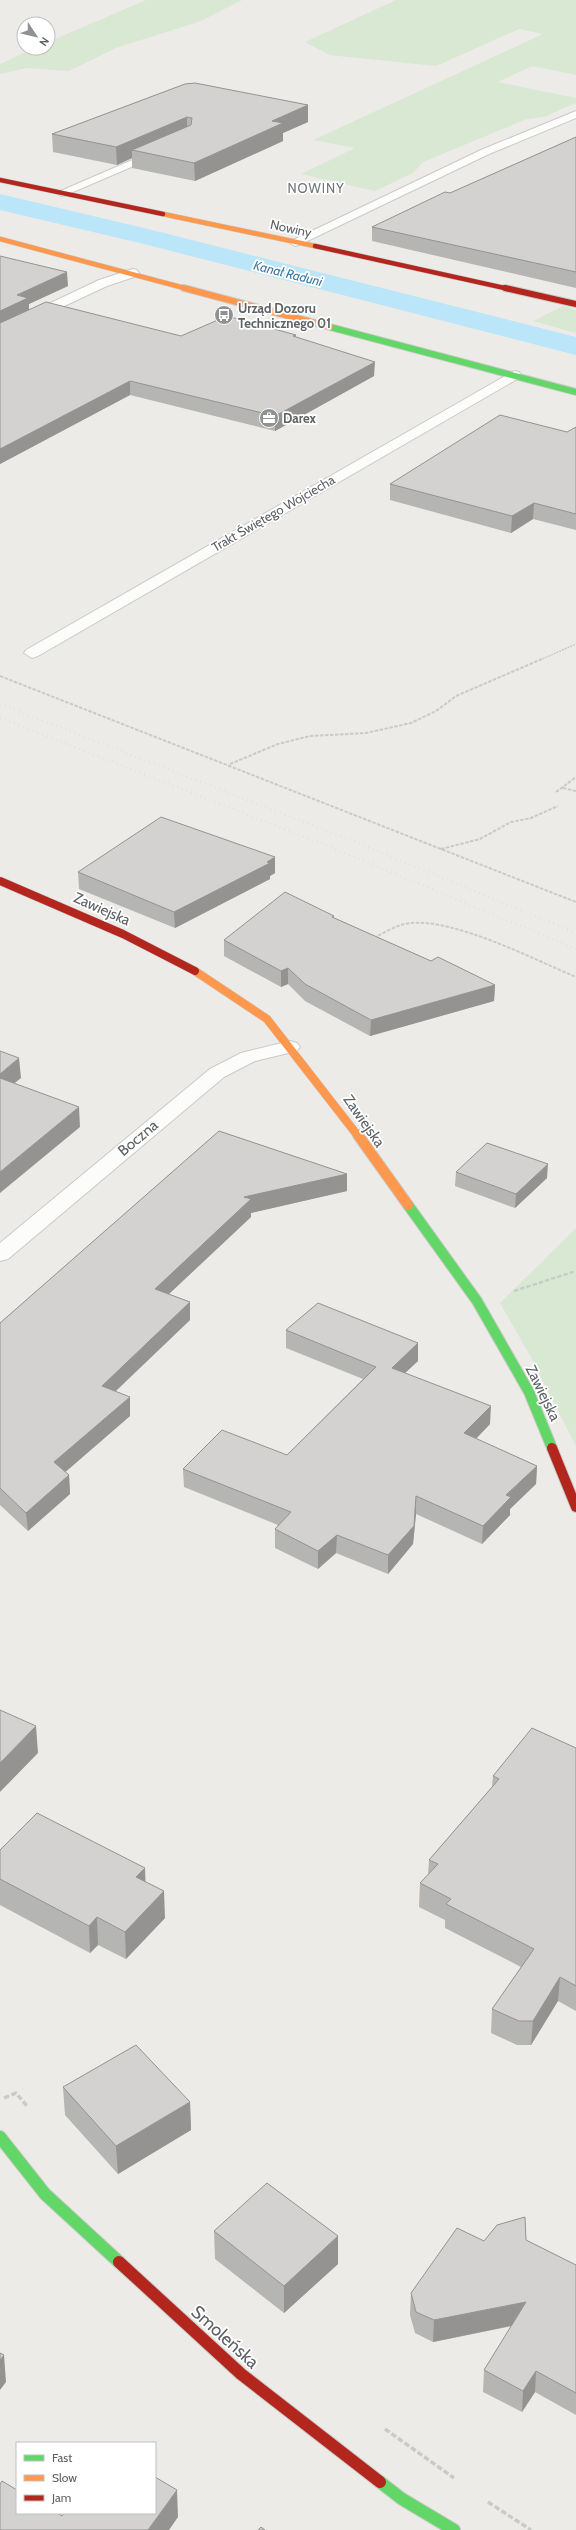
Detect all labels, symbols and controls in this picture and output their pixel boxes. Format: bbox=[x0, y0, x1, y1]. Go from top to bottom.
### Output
north arrow bbox=[16, 16, 56, 56]
text: N bbox=[36, 35, 52, 49]
district label: NOWINY bbox=[287, 180, 345, 196]
street label: Nowiny bbox=[269, 216, 314, 240]
water label: Kanał Raduni bbox=[252, 257, 324, 289]
place label: Urząd Dozoru Technicznego 01 bbox=[238, 300, 331, 331]
bus stop icon: Urząd Dozoru Technicznego 01 bbox=[213, 304, 235, 326]
office icon: Darex bbox=[258, 407, 280, 429]
place label: Darex bbox=[283, 410, 317, 426]
street label: Trakt Świętego Wojciecha bbox=[209, 471, 338, 556]
street label: Zawiejska bbox=[71, 889, 134, 930]
street label: Zawiejska bbox=[339, 1091, 389, 1151]
street label: Boczna bbox=[114, 1116, 162, 1160]
street label: Zawiejska bbox=[522, 1362, 565, 1425]
street label: Smoleńska bbox=[187, 2301, 264, 2373]
legend bbox=[16, 2442, 156, 2514]
text: Fast bbox=[52, 2450, 72, 2465]
text: Slow bbox=[52, 2470, 77, 2485]
text: Jam bbox=[51, 2490, 71, 2505]

